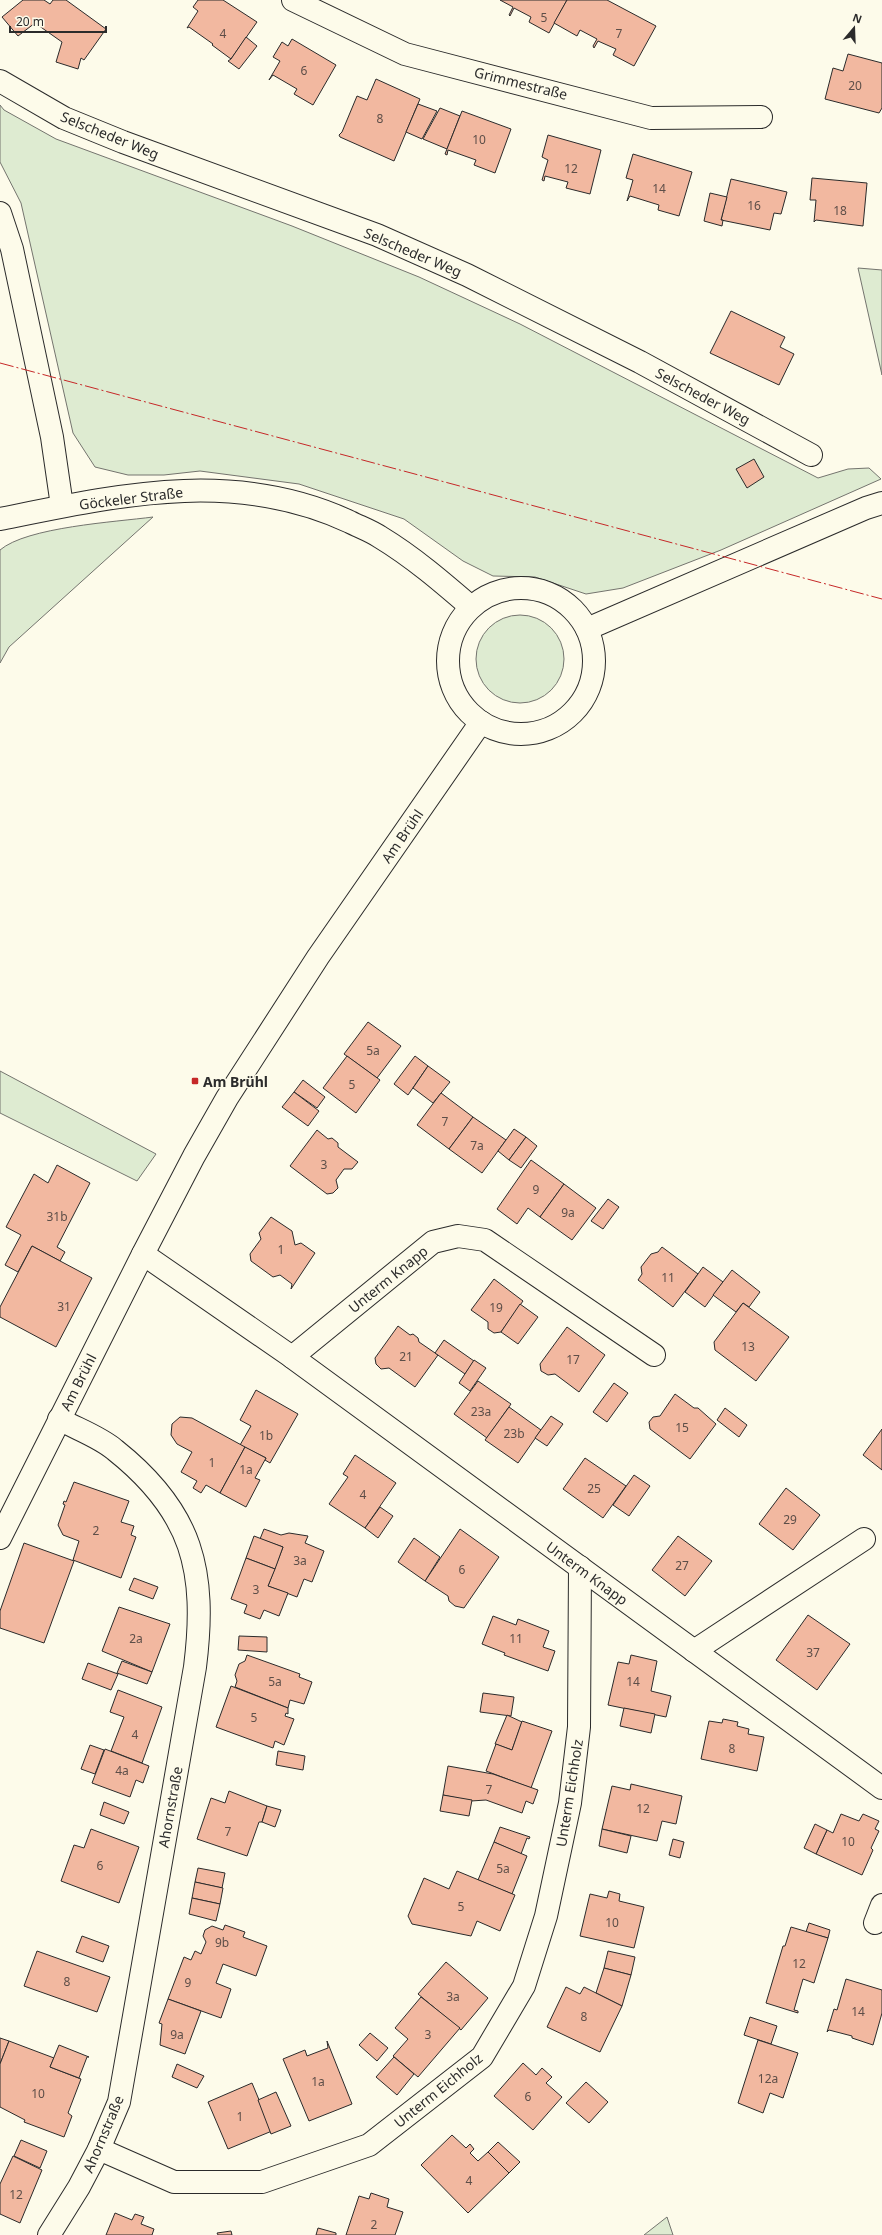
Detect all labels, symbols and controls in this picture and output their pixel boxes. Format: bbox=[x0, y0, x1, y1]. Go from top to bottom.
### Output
scale bar bbox=[10, 8, 106, 34]
north arrow bbox=[834, 8, 874, 48]
house number: 5 bbox=[541, 9, 548, 26]
text: N bbox=[851, 10, 864, 27]
text: 20 m bbox=[16, 13, 44, 30]
house number: 4 bbox=[220, 25, 227, 42]
house number: 7 bbox=[616, 25, 623, 42]
house number: 6 bbox=[301, 62, 308, 79]
street label: Grimmestraße bbox=[472, 62, 570, 104]
house number: 20 bbox=[848, 77, 862, 94]
street label: Selscheder Weg bbox=[58, 107, 162, 163]
house number: 8 bbox=[377, 110, 384, 127]
house number: 10 bbox=[472, 131, 486, 148]
house number: 12 bbox=[564, 160, 578, 177]
house number: 14 bbox=[652, 180, 666, 197]
house number: 16 bbox=[747, 197, 761, 214]
house number: 18 bbox=[833, 202, 847, 219]
street label: Selscheder Weg bbox=[361, 223, 465, 281]
street label: Selscheder Weg bbox=[652, 363, 754, 429]
street label: Göckeler Straße bbox=[78, 482, 184, 514]
street label: Am Brühl bbox=[377, 805, 427, 867]
house number: 5a bbox=[366, 1042, 380, 1059]
place label: Am Brühl bbox=[203, 1072, 268, 1091]
marker: Am Brühl bbox=[190, 1076, 200, 1086]
house number: 5 bbox=[349, 1076, 356, 1093]
house number: 7 bbox=[442, 1113, 449, 1130]
house number: 7a bbox=[470, 1137, 484, 1154]
house number: 3 bbox=[321, 1156, 328, 1173]
house number: 9 bbox=[533, 1181, 540, 1198]
house number: 9a bbox=[561, 1204, 575, 1221]
house number: 31b bbox=[46, 1208, 68, 1225]
house number: 1 bbox=[278, 1241, 284, 1258]
street label: Unterm Knapp bbox=[344, 1241, 432, 1317]
house number: 11 bbox=[661, 1269, 675, 1286]
house number: 31 bbox=[57, 1298, 71, 1315]
house number: 19 bbox=[489, 1299, 503, 1316]
house number: 13 bbox=[741, 1338, 755, 1355]
house number: 21 bbox=[399, 1348, 413, 1365]
street label: Am Brühl bbox=[56, 1350, 100, 1414]
house number: 17 bbox=[566, 1351, 580, 1368]
house number: 23a bbox=[471, 1403, 491, 1420]
house number: 15 bbox=[675, 1419, 689, 1436]
house number: 23b bbox=[503, 1425, 525, 1442]
house number: 1b bbox=[259, 1427, 273, 1444]
house number: 1 bbox=[209, 1454, 215, 1471]
house number: 1a bbox=[239, 1461, 253, 1478]
house number: 25 bbox=[587, 1480, 601, 1497]
house number: 4 bbox=[360, 1486, 367, 1503]
house number: 29 bbox=[783, 1511, 797, 1528]
house number: 2 bbox=[93, 1522, 100, 1539]
street label: Unterm Knapp bbox=[542, 1537, 632, 1609]
house number: 3a bbox=[293, 1552, 307, 1569]
house number: 27 bbox=[675, 1557, 689, 1574]
house number: 6 bbox=[459, 1561, 466, 1578]
house number: 3 bbox=[253, 1581, 260, 1598]
house number: 2a bbox=[129, 1630, 143, 1647]
house number: 11 bbox=[509, 1630, 523, 1647]
house number: 37 bbox=[806, 1644, 820, 1661]
house number: 5a bbox=[268, 1673, 282, 1690]
house number: 14 bbox=[626, 1673, 640, 1690]
house number: 5 bbox=[251, 1709, 258, 1726]
house number: 4 bbox=[132, 1726, 139, 1743]
street label: Unterm Eichholz bbox=[551, 1738, 587, 1848]
house number: 8 bbox=[729, 1740, 736, 1757]
house number: 4a bbox=[115, 1762, 129, 1779]
street label: Ahornstraße bbox=[153, 1765, 187, 1849]
house number: 7 bbox=[486, 1781, 493, 1798]
house number: 12 bbox=[636, 1800, 650, 1817]
house number: 7 bbox=[225, 1823, 232, 1840]
house number: 10 bbox=[841, 1833, 855, 1850]
house number: 6 bbox=[97, 1857, 104, 1874]
house number: 5a bbox=[496, 1860, 510, 1877]
house number: 5 bbox=[458, 1898, 465, 1915]
house number: 10 bbox=[605, 1914, 619, 1931]
house number: 9b bbox=[215, 1934, 229, 1951]
house number: 12 bbox=[792, 1955, 806, 1972]
house number: 8 bbox=[64, 1973, 71, 1990]
house number: 9 bbox=[185, 1974, 192, 1991]
house number: 3a bbox=[446, 1988, 460, 2005]
house number: 14 bbox=[851, 2003, 865, 2020]
house number: 8 bbox=[581, 2008, 588, 2025]
house number: 9a bbox=[170, 2026, 184, 2043]
house number: 3 bbox=[425, 2026, 432, 2043]
street label: Unterm Eichholz bbox=[390, 2048, 486, 2132]
house number: 12a bbox=[758, 2070, 778, 2087]
house number: 1a bbox=[311, 2073, 325, 2090]
house number: 10 bbox=[31, 2085, 45, 2102]
house number: 6 bbox=[525, 2088, 532, 2105]
street label: Ahornstraße bbox=[78, 2092, 128, 2176]
house number: 1 bbox=[237, 2108, 243, 2125]
house number: 4 bbox=[466, 2172, 473, 2189]
house number: 12 bbox=[9, 2186, 23, 2203]
house number: 2 bbox=[371, 2216, 378, 2233]

